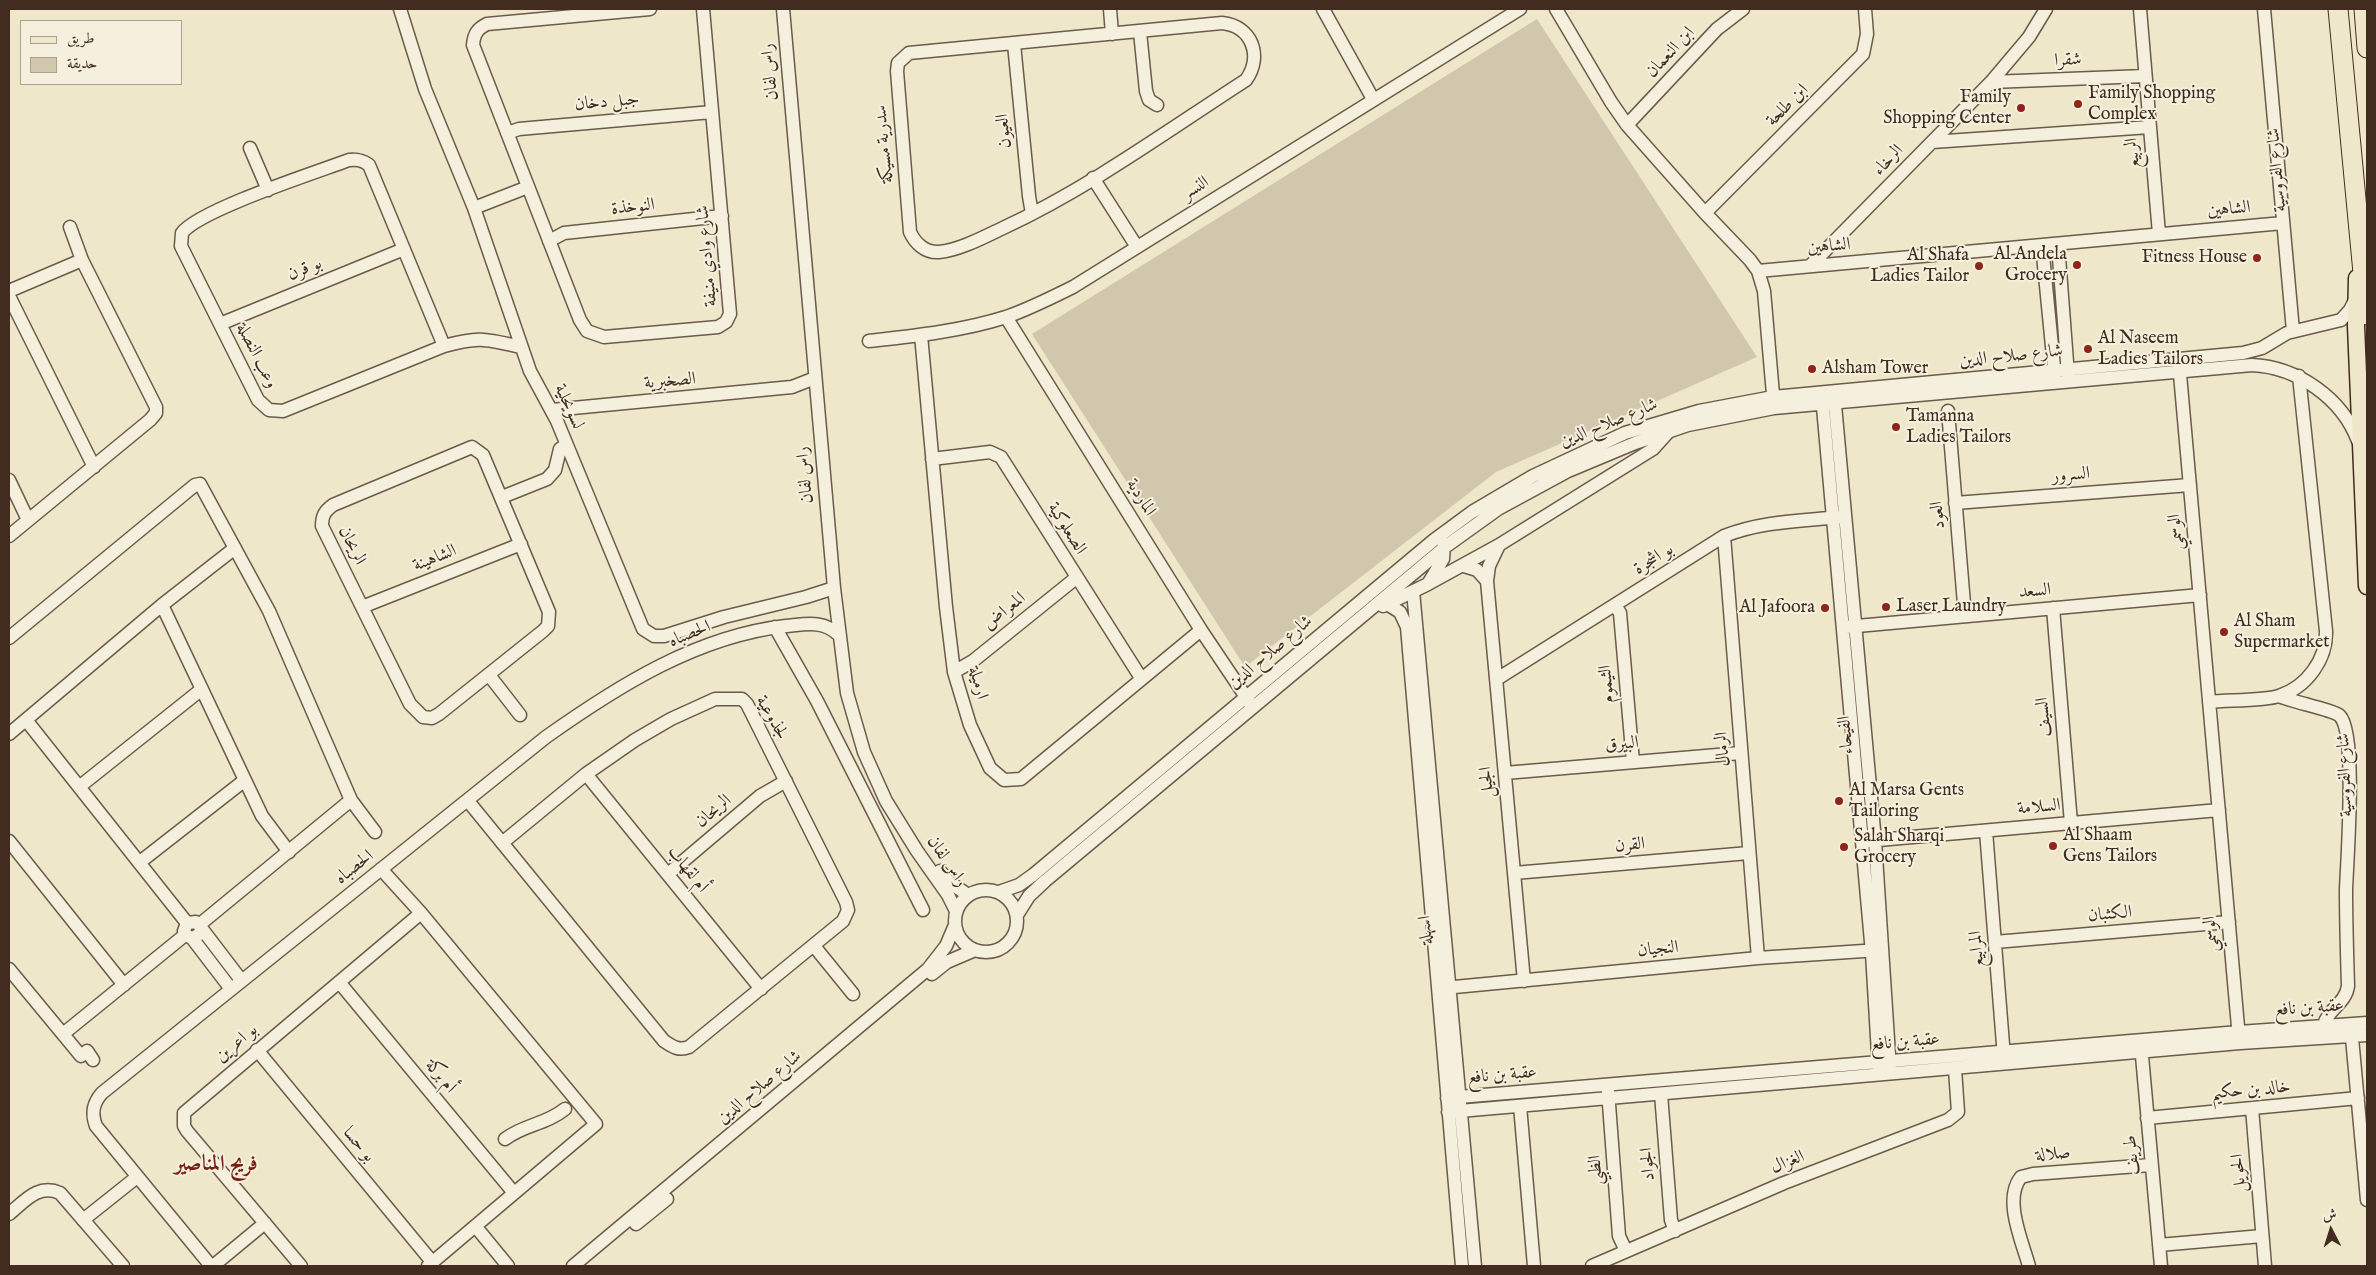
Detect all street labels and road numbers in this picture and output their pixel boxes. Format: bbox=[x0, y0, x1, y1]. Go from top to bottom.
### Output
street label: ابن النعمان bbox=[1642, 23, 1700, 83]
street label: راس لفان bbox=[758, 43, 784, 101]
street label: شقرا bbox=[2054, 50, 2082, 72]
street label: ابن طلحة bbox=[1762, 80, 1814, 132]
street label: جبل دخان bbox=[574, 89, 640, 117]
street label: سدرية مسيكة bbox=[871, 104, 899, 184]
street label: العيون bbox=[993, 113, 1017, 149]
street label: شارع الفروسية bbox=[2264, 127, 2292, 213]
street label: الربيع bbox=[2122, 137, 2146, 169]
street label: الرخاء bbox=[1869, 141, 1909, 181]
street label: النسر bbox=[1178, 172, 1214, 206]
street label: النوخذة bbox=[610, 195, 656, 221]
street label: الشاهين bbox=[2207, 197, 2251, 223]
street label: شارع وادي منيفة bbox=[693, 205, 723, 307]
street label: الشاهين bbox=[1807, 234, 1851, 260]
street label: بو قرن bbox=[285, 253, 325, 287]
street label: وعب النصلة bbox=[230, 320, 282, 392]
street label: شارع صلاح الدين bbox=[1958, 341, 2064, 373]
street label: الصخبرية bbox=[643, 369, 697, 395]
street label: لسويحلية bbox=[548, 381, 588, 433]
street label: شارع صلاح الدين bbox=[1557, 395, 1661, 453]
street label: راس لفان bbox=[793, 446, 819, 504]
street label: السرور bbox=[2051, 464, 2091, 488]
street label: الماردية bbox=[1120, 475, 1160, 521]
street label: الصعلوكية bbox=[1042, 499, 1090, 559]
street label: العود bbox=[1927, 500, 1951, 530]
street label: الوسمي bbox=[2165, 513, 2189, 551]
street label: الريحان bbox=[332, 523, 370, 569]
street label: بو اشجرة bbox=[1630, 539, 1678, 581]
street label: الشاهينة bbox=[410, 541, 460, 577]
street label: السعد bbox=[2018, 580, 2052, 604]
street label: المعراض bbox=[979, 588, 1031, 636]
street label: شارع صلاح الدين bbox=[1224, 611, 1318, 695]
street label: الحصباه bbox=[666, 617, 714, 653]
street label: ارميلة bbox=[962, 664, 992, 702]
street label: الثيموم bbox=[1596, 664, 1620, 704]
street label: لجذوعية bbox=[750, 692, 792, 744]
street label: السيف bbox=[2033, 696, 2057, 738]
street label: الفيحاء bbox=[1835, 715, 1859, 755]
street label: الرمال bbox=[1712, 731, 1736, 767]
street label: البيرق bbox=[1604, 733, 1640, 757]
street label: شارع الفروسية bbox=[2334, 733, 2358, 817]
street label: الجيل bbox=[1476, 765, 1500, 799]
street label: الريحان bbox=[692, 791, 736, 833]
street label: السلامة bbox=[2016, 795, 2062, 821]
street label: راس لفان bbox=[921, 832, 971, 892]
street label: القرن bbox=[1614, 834, 1646, 858]
street label: أم لقهاب bbox=[662, 842, 712, 898]
street label: الحصباه bbox=[331, 846, 379, 890]
street label: الكثبان bbox=[2087, 902, 2133, 928]
street label: اسهلة bbox=[1415, 915, 1439, 945]
street label: الوسمي bbox=[2200, 915, 2224, 953]
street label: المرابيع bbox=[1966, 930, 1990, 968]
street label: النجيان bbox=[1637, 937, 1679, 963]
street label: عقبة بن نافع bbox=[2274, 996, 2344, 1022]
street label: بو اعرين bbox=[211, 1020, 263, 1068]
street label: عقبة بن نافع bbox=[1869, 1029, 1941, 1057]
street label: شارع صلاح الدين bbox=[713, 1046, 807, 1130]
street label: أم بركة bbox=[420, 1056, 460, 1098]
street label: عقبة بن نافع bbox=[1466, 1062, 1538, 1090]
street label: خالد بن حكيم bbox=[2211, 1077, 2291, 1105]
street label: بو حسا bbox=[337, 1123, 379, 1167]
street label: طريف bbox=[2120, 1134, 2146, 1176]
street label: صلالة bbox=[2035, 1143, 2071, 1167]
street label: الجواد bbox=[1637, 1147, 1661, 1181]
street label: الغزال bbox=[1768, 1147, 1808, 1179]
street label: الحويل bbox=[2228, 1153, 2252, 1193]
street label: الظبي bbox=[1585, 1154, 1609, 1186]

